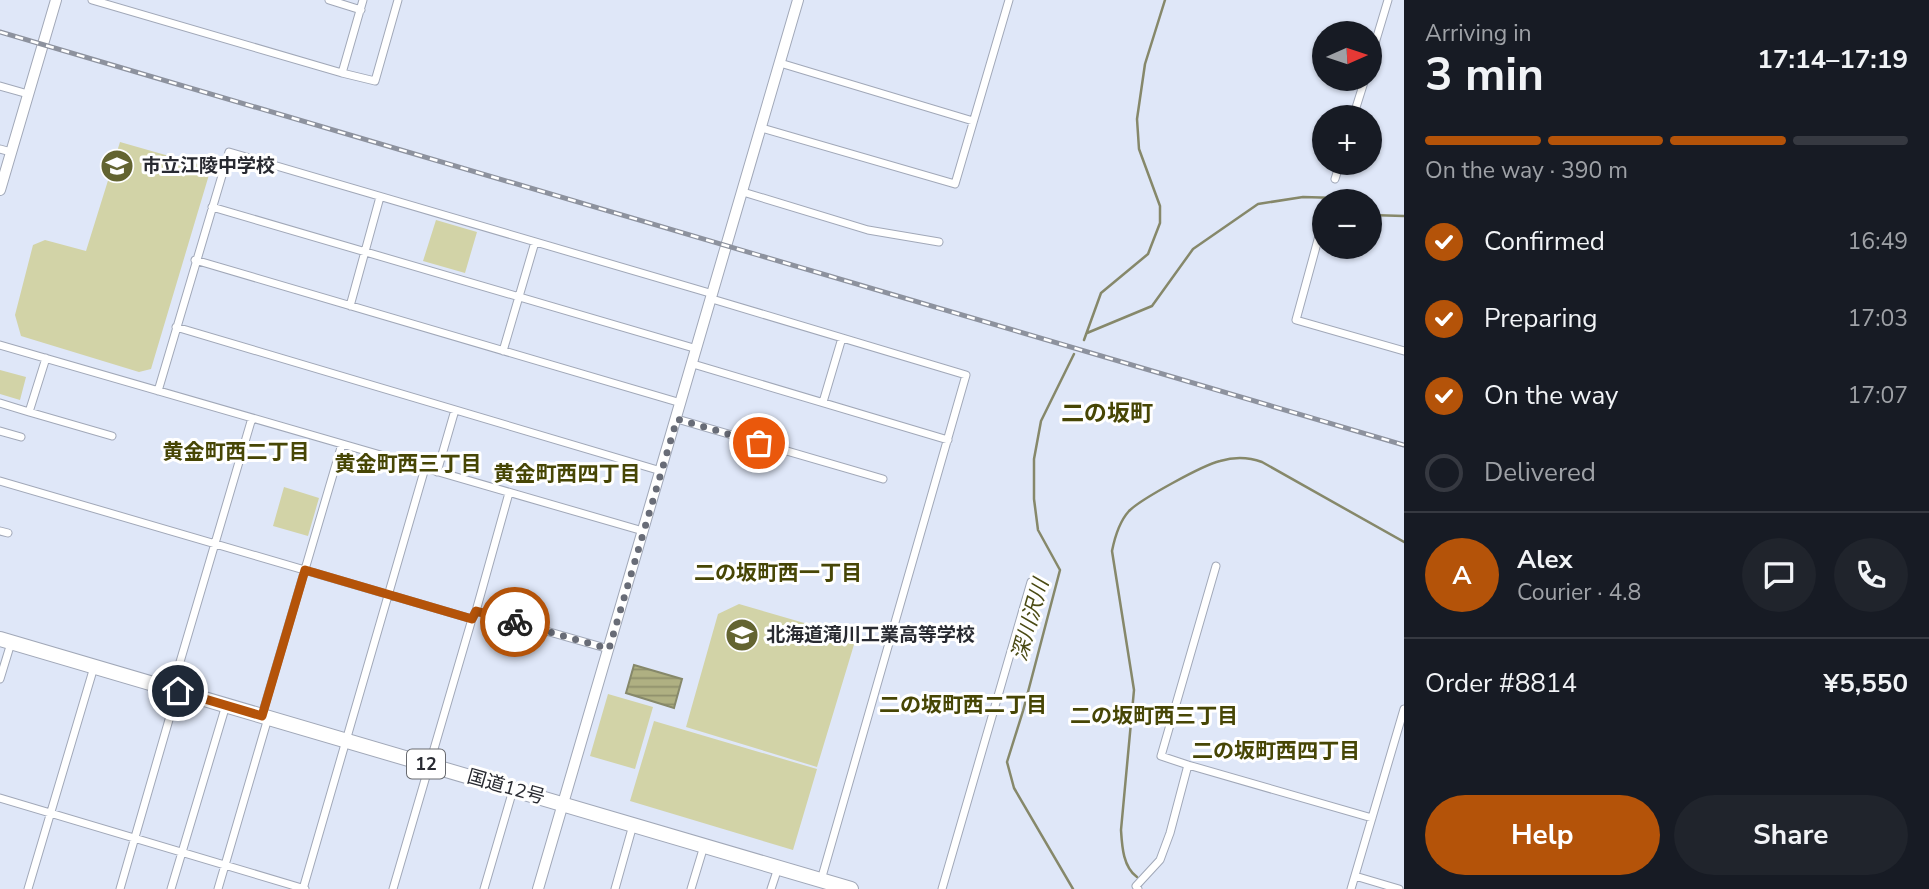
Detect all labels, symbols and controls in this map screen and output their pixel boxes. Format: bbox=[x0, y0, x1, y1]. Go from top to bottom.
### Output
text: Arriving in bbox=[1425, 18, 1532, 49]
north arrow bbox=[1312, 21, 1382, 91]
map controls bbox=[1312, 21, 1382, 259]
text: 17:14–17:19 bbox=[1757, 42, 1908, 77]
text: 3 min bbox=[1425, 43, 1544, 106]
button: + bbox=[1312, 105, 1382, 175]
school or university icon: 市立江陵中学校 bbox=[98, 147, 136, 185]
place label: 市立江陵中学校 bbox=[142, 153, 275, 179]
text: On the way · 390 m bbox=[1425, 155, 1628, 186]
button: − bbox=[1312, 189, 1382, 259]
icon: check bbox=[1425, 223, 1463, 261]
text: Confirmed bbox=[1484, 224, 1605, 259]
text: 16:49 bbox=[1848, 226, 1908, 257]
icon: check bbox=[1425, 300, 1463, 338]
text: Preparing bbox=[1484, 301, 1597, 336]
text: 17:03 bbox=[1848, 303, 1908, 334]
icon: check bbox=[1425, 377, 1463, 415]
text: On the way bbox=[1484, 378, 1618, 413]
text: 17:07 bbox=[1848, 380, 1908, 411]
district label: 二の坂町 bbox=[1061, 398, 1153, 429]
pin bbox=[729, 413, 789, 473]
icon: bag bbox=[740, 424, 778, 462]
district label: 黄金町西二丁目 bbox=[163, 438, 310, 466]
district label: 黄金町西三丁目 bbox=[335, 450, 482, 478]
text: Delivered bbox=[1484, 455, 1596, 490]
district label: 黄金町西四丁目 bbox=[494, 460, 641, 488]
button: chat bbox=[1742, 538, 1816, 612]
button: phone bbox=[1834, 538, 1908, 612]
text: Alex bbox=[1517, 542, 1573, 577]
text: A bbox=[1452, 558, 1472, 593]
district label: 二の坂町西一丁目 bbox=[694, 559, 862, 587]
water label: 深川沢川 bbox=[1005, 574, 1056, 664]
text: Courier · 4.8 bbox=[1517, 577, 1641, 608]
courier bbox=[480, 587, 550, 657]
icon: bike bbox=[496, 603, 534, 641]
school or university icon: 北海道滝川工業高等学校 bbox=[723, 616, 761, 654]
place label: 北海道滝川工業高等学校 bbox=[766, 622, 975, 648]
pin bbox=[148, 661, 208, 721]
text: Order #8814 bbox=[1425, 666, 1577, 701]
text: ¥5,550 bbox=[1824, 666, 1908, 701]
icon: home bbox=[159, 672, 197, 710]
district label: 二の坂町西二丁目 bbox=[879, 691, 1047, 719]
district label: 二の坂町西三丁目 bbox=[1070, 702, 1238, 730]
district label: 二の坂町西四丁目 bbox=[1192, 737, 1360, 765]
road number: 12 bbox=[407, 750, 445, 778]
street label: 国道12号 bbox=[464, 764, 548, 810]
button: Help bbox=[1425, 795, 1660, 875]
button: Share bbox=[1674, 795, 1908, 875]

